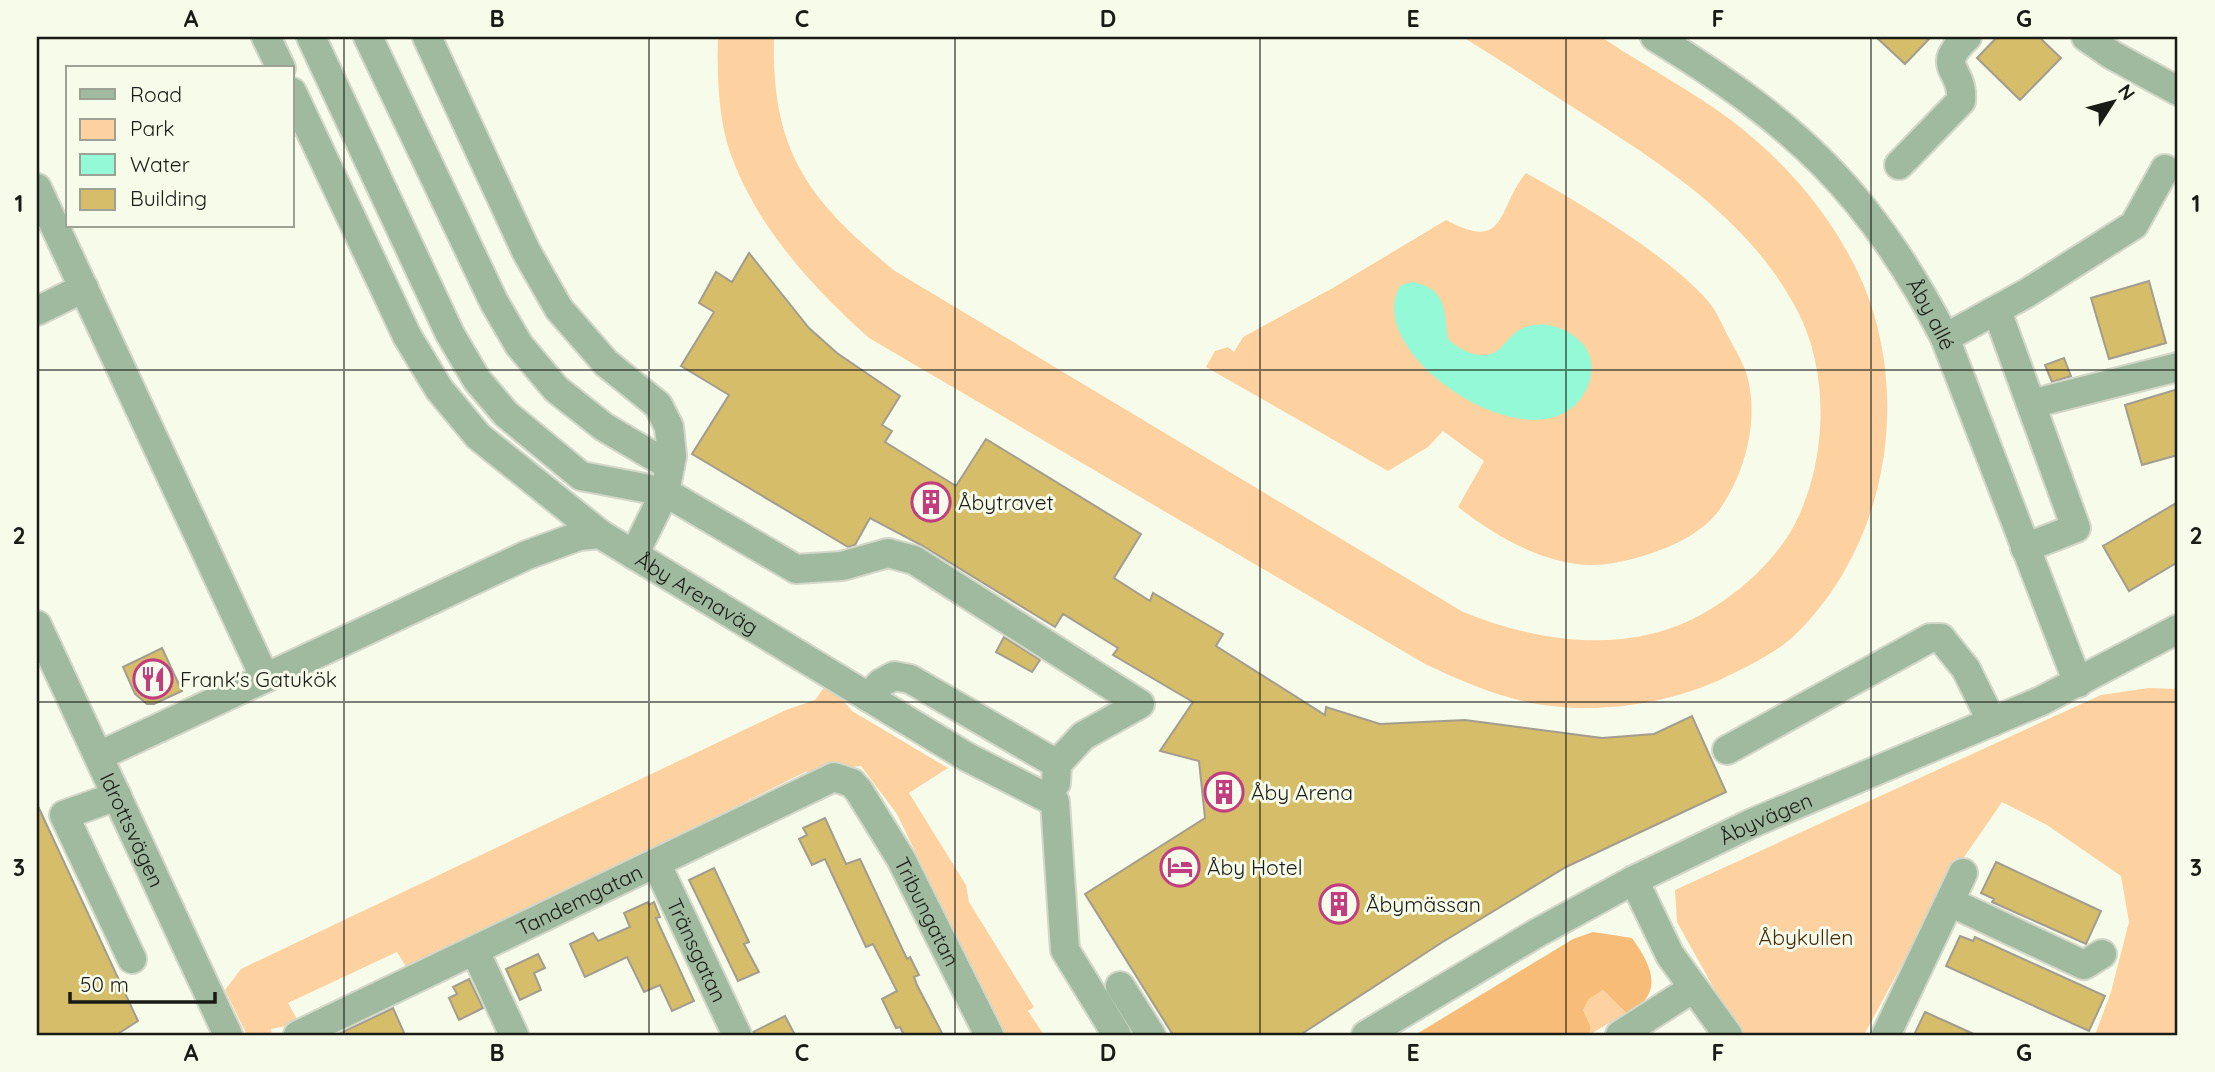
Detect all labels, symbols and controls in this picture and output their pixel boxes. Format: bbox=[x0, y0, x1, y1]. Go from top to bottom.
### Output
text: A bbox=[184, 4, 199, 33]
text: B bbox=[489, 4, 505, 33]
text: C bbox=[795, 4, 809, 33]
text: D bbox=[1100, 4, 1116, 33]
text: E bbox=[1406, 4, 1420, 33]
text: F bbox=[1712, 4, 1724, 33]
text: G bbox=[2016, 4, 2032, 33]
legend bbox=[66, 66, 294, 228]
north arrow bbox=[2078, 66, 2148, 136]
text: N bbox=[2113, 79, 2141, 105]
text: Road bbox=[130, 81, 182, 107]
text: Park bbox=[130, 115, 174, 141]
text: Water bbox=[130, 151, 190, 177]
text: Building bbox=[130, 185, 207, 211]
text: 1 bbox=[15, 189, 23, 218]
text: 1 bbox=[2192, 189, 2200, 218]
street label: Åby allé bbox=[1902, 273, 1961, 353]
building icon: Åbytravet bbox=[910, 481, 952, 523]
place label: Åbytravet bbox=[958, 489, 1054, 515]
text: 2 bbox=[12, 521, 26, 550]
text: 2 bbox=[2189, 521, 2203, 550]
street label: Åby Arenaväg bbox=[631, 546, 763, 640]
restaurant icon: Frank's Gatukök bbox=[132, 658, 174, 700]
place label: Frank's Gatukök bbox=[180, 666, 337, 692]
street label: Idrottsvägen bbox=[95, 768, 170, 891]
building icon: Åby Arena bbox=[1203, 771, 1245, 813]
place label: Åby Arena bbox=[1251, 779, 1353, 805]
street label: Åbyvägen bbox=[1715, 786, 1816, 850]
hotel icon: Åby Hotel bbox=[1159, 846, 1201, 888]
text: 3 bbox=[13, 853, 25, 882]
street label: Tribungatan bbox=[889, 853, 965, 970]
text: 3 bbox=[2190, 853, 2202, 882]
place label: Åby Hotel bbox=[1207, 854, 1303, 880]
street label: Tandemgatan bbox=[512, 858, 646, 941]
building icon: Åbymässan bbox=[1318, 883, 1360, 925]
place label: Åbymässan bbox=[1366, 891, 1481, 917]
street label: Tränsgatan bbox=[661, 894, 733, 1006]
park label: Åbykullen bbox=[1759, 924, 1853, 950]
scale bar bbox=[70, 960, 215, 1004]
text: 50 m bbox=[80, 971, 129, 997]
text: A bbox=[184, 1038, 199, 1067]
text: B bbox=[489, 1038, 505, 1067]
text: C bbox=[795, 1038, 809, 1067]
text: D bbox=[1100, 1038, 1116, 1067]
text: E bbox=[1406, 1038, 1420, 1067]
text: F bbox=[1712, 1038, 1724, 1067]
text: G bbox=[2016, 1038, 2032, 1067]

